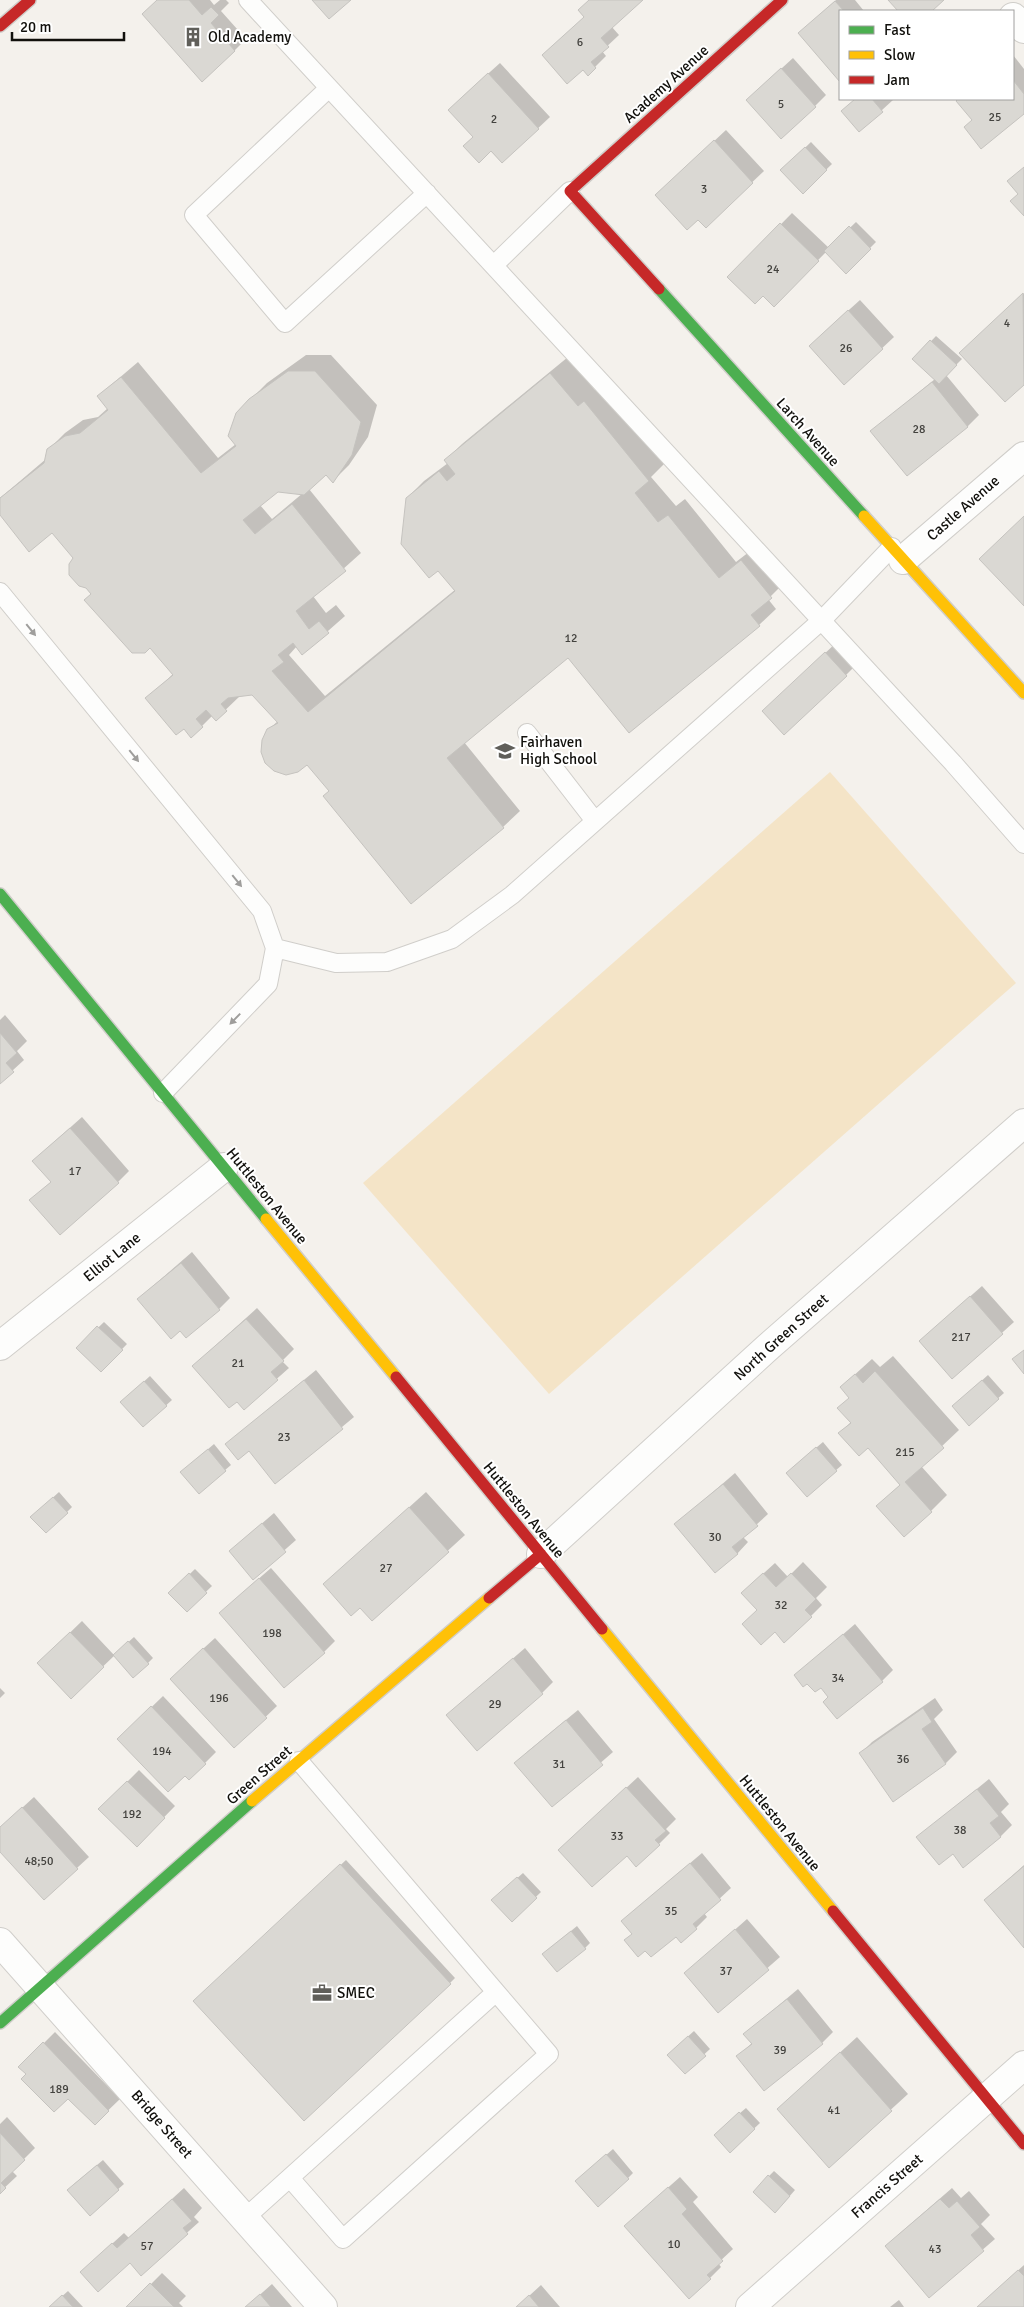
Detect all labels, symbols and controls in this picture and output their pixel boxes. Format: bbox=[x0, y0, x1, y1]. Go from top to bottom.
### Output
scale bar bbox=[12, 10, 125, 42]
legend bbox=[839, 10, 1014, 100]
text: 20 m bbox=[20, 18, 51, 36]
text: Fast bbox=[884, 21, 911, 39]
building icon: Old Academy bbox=[182, 26, 204, 48]
place label: Old Academy bbox=[208, 28, 291, 46]
house number: 6 bbox=[577, 35, 583, 50]
street label: Academy Avenue bbox=[620, 41, 712, 127]
text: Slow bbox=[884, 46, 915, 64]
text: Jam bbox=[884, 71, 910, 89]
house number: 5 bbox=[778, 97, 784, 112]
house number: 25 bbox=[989, 110, 1001, 125]
house number: 2 bbox=[491, 112, 497, 127]
house number: 3 bbox=[701, 182, 707, 197]
house number: 24 bbox=[767, 262, 780, 277]
house number: 4 bbox=[1004, 316, 1011, 331]
house number: 26 bbox=[840, 341, 852, 356]
street label: Larch Avenue bbox=[773, 394, 843, 470]
house number: 28 bbox=[913, 422, 925, 437]
street label: Castle Avenue bbox=[923, 472, 1003, 544]
one-way arrow bbox=[25, 623, 36, 636]
house number: 12 bbox=[565, 631, 577, 646]
place label: Fairhaven High School bbox=[520, 733, 597, 768]
school or university icon: Fairhaven High School bbox=[494, 740, 516, 762]
one-way arrow bbox=[129, 749, 140, 762]
one-way arrow bbox=[232, 875, 243, 888]
one-way arrow bbox=[229, 1012, 241, 1024]
street label: Huttleston Avenue bbox=[223, 1144, 311, 1248]
house number: 17 bbox=[69, 1164, 81, 1179]
street label: Elliot Lane bbox=[80, 1229, 144, 1285]
street label: North Green Street bbox=[730, 1290, 832, 1384]
house number: 217 bbox=[951, 1330, 971, 1345]
house number: 21 bbox=[232, 1356, 244, 1371]
house number: 23 bbox=[278, 1430, 290, 1445]
house number: 215 bbox=[895, 1445, 915, 1460]
street label: Huttleston Avenue bbox=[480, 1458, 568, 1562]
house number: 30 bbox=[709, 1530, 721, 1545]
house number: 27 bbox=[380, 1561, 392, 1576]
house number: 32 bbox=[775, 1598, 787, 1613]
house number: 198 bbox=[262, 1626, 282, 1641]
house number: 34 bbox=[832, 1671, 845, 1686]
house number: 196 bbox=[209, 1691, 229, 1706]
house number: 29 bbox=[489, 1697, 501, 1712]
street label: Green Street bbox=[223, 1742, 295, 1808]
house number: 194 bbox=[152, 1744, 172, 1759]
house number: 36 bbox=[897, 1752, 909, 1767]
house number: 31 bbox=[553, 1757, 565, 1772]
street label: Huttleston Avenue bbox=[736, 1771, 824, 1875]
house number: 192 bbox=[122, 1807, 142, 1822]
house number: 38 bbox=[954, 1823, 966, 1838]
house number: 33 bbox=[611, 1829, 623, 1844]
house number: 48;50 bbox=[24, 1854, 54, 1869]
house number: 35 bbox=[665, 1904, 677, 1919]
house number: 37 bbox=[720, 1964, 732, 1979]
office icon: SMEC bbox=[311, 1982, 333, 2004]
place label: SMEC bbox=[337, 1984, 375, 2002]
house number: 39 bbox=[774, 2043, 786, 2058]
house number: 189 bbox=[49, 2082, 69, 2097]
street label: Bridge Street bbox=[127, 2086, 197, 2162]
house number: 41 bbox=[828, 2103, 840, 2118]
street label: Francis Street bbox=[848, 2150, 926, 2222]
house number: 10 bbox=[668, 2237, 680, 2252]
house number: 57 bbox=[141, 2239, 153, 2254]
house number: 43 bbox=[929, 2242, 941, 2257]

